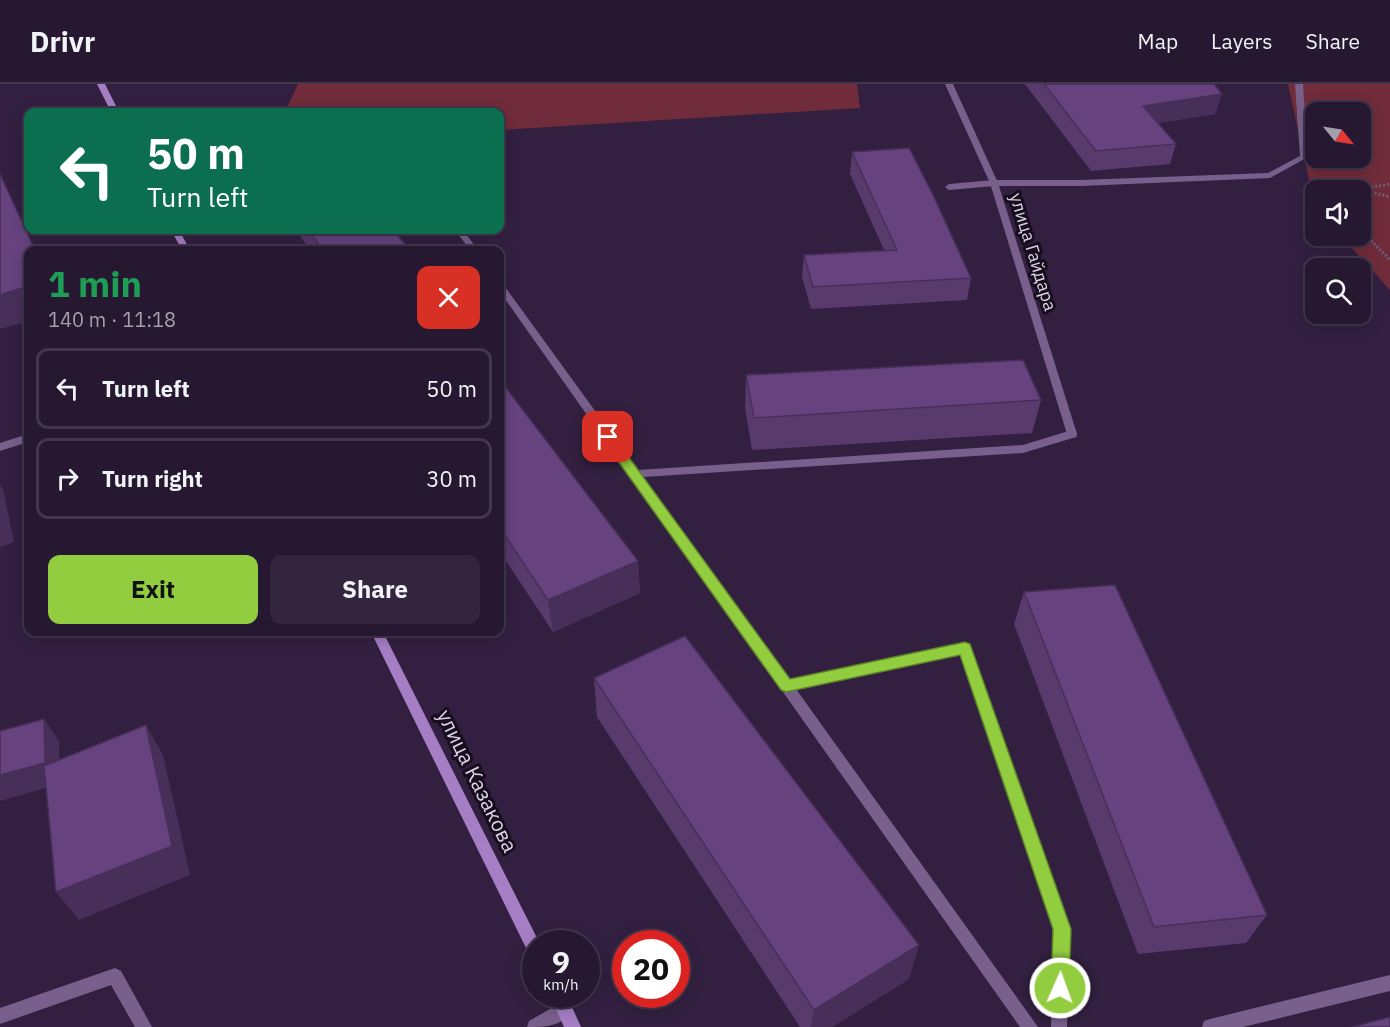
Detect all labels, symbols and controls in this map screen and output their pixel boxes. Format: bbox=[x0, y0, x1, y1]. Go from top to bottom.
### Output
text: Drivr bbox=[30, 23, 95, 60]
text: Map bbox=[1138, 27, 1178, 55]
text: Layers bbox=[1211, 27, 1273, 55]
text: Share bbox=[1306, 27, 1360, 55]
north arrow bbox=[1305, 102, 1371, 168]
map controls bbox=[1305, 102, 1371, 324]
text: 50 m bbox=[147, 126, 245, 181]
icon: left bbox=[48, 132, 126, 210]
text: Turn left bbox=[147, 179, 248, 214]
button: sound bbox=[1305, 180, 1371, 246]
street label: улица Гайдара bbox=[1005, 190, 1062, 314]
button: search bbox=[1305, 258, 1371, 324]
text: 1 min bbox=[48, 260, 142, 307]
button: close bbox=[417, 266, 480, 329]
text: 140 m · 11:18 bbox=[48, 306, 176, 333]
icon: left bbox=[51, 372, 84, 405]
text: Turn left bbox=[102, 374, 190, 403]
text: 50 m bbox=[426, 374, 477, 403]
pin bbox=[582, 411, 633, 462]
icon: arrive bbox=[591, 420, 624, 453]
icon: right bbox=[51, 462, 84, 495]
text: Turn right bbox=[102, 464, 203, 493]
text: 30 m bbox=[426, 464, 477, 493]
button: Exit bbox=[48, 555, 258, 624]
button: Share bbox=[270, 555, 480, 624]
street label: улица Казакова bbox=[431, 705, 525, 857]
speed limit sign: 20 bbox=[612, 930, 690, 1008]
text: 9 bbox=[552, 942, 570, 981]
position arrow bbox=[1028, 956, 1092, 1020]
text: km/h bbox=[543, 975, 579, 994]

